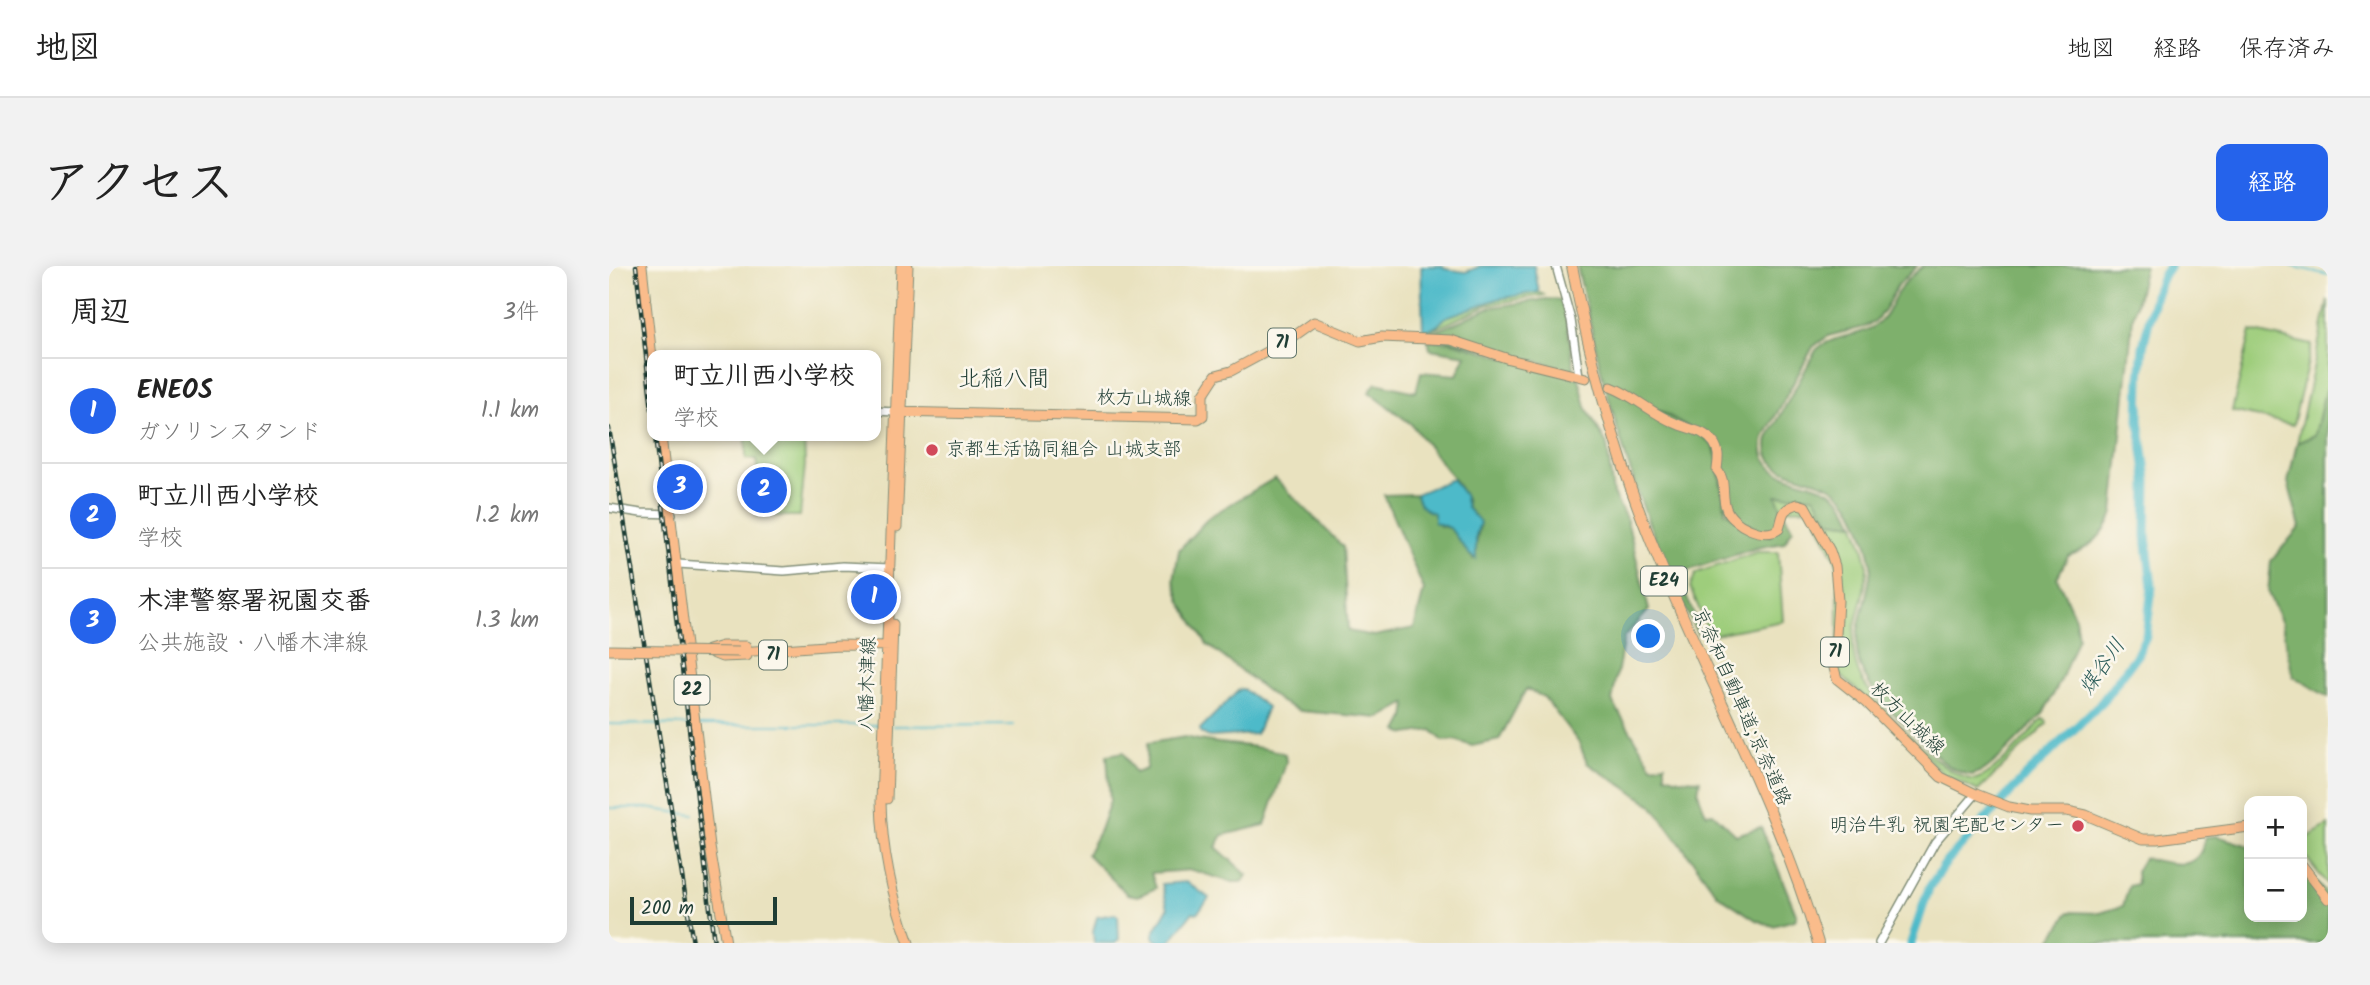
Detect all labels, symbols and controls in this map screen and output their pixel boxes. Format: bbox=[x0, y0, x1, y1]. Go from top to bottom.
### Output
text: 地図 bbox=[35, 23, 101, 76]
text: 地図 bbox=[2067, 30, 2115, 69]
text: 経路 bbox=[2153, 30, 2201, 69]
text: 保存済み bbox=[2239, 30, 2335, 69]
button: 経路 bbox=[2216, 144, 2328, 221]
text: アクセス bbox=[42, 146, 235, 224]
text: 周辺 bbox=[70, 289, 130, 337]
text: 3件 bbox=[503, 295, 539, 331]
road number: 71 bbox=[1268, 328, 1296, 358]
popup bbox=[647, 350, 881, 441]
text: 町立川西小学校 bbox=[673, 356, 855, 398]
district label: 北稲八間 bbox=[958, 362, 1050, 398]
text: ENEOS bbox=[137, 370, 213, 412]
street label: 枚方山城線 bbox=[1096, 383, 1192, 415]
text: 1 bbox=[90, 393, 96, 429]
text: 1.1 km bbox=[481, 393, 539, 429]
text: 学校 bbox=[673, 401, 719, 437]
text: ガソリンスタンド bbox=[137, 415, 321, 451]
place label: 京都生活協同組合 山城支部 bbox=[946, 435, 1182, 465]
marker: 京都生活協同組合 山城支部 bbox=[924, 442, 940, 458]
pin: 3 bbox=[657, 461, 703, 513]
pin: 2 bbox=[741, 464, 787, 516]
text: 町立川西小学校 bbox=[137, 476, 319, 518]
text: 2 bbox=[86, 498, 100, 534]
text: 1.2 km bbox=[475, 498, 539, 534]
text: 学校 bbox=[137, 521, 183, 557]
road number: E24 bbox=[1641, 566, 1687, 596]
pin: 1 bbox=[851, 571, 897, 623]
text: 木津警察署祝園交番 bbox=[137, 581, 371, 623]
text: 3 bbox=[87, 603, 99, 639]
text: 1.3 km bbox=[475, 603, 539, 639]
street label: 京奈和自動車道;京奈道路 bbox=[1684, 603, 1798, 811]
your location bbox=[1631, 619, 1665, 653]
text: 公共施設 · 八幡木津線 bbox=[137, 626, 368, 662]
water label: 煤谷川 bbox=[2071, 632, 2135, 702]
street label: 八幡木津線 bbox=[851, 636, 885, 732]
road number: 71 bbox=[1821, 638, 1849, 666]
road number: 71 bbox=[759, 640, 787, 670]
street label: 枚方山城線 bbox=[1862, 675, 1952, 763]
road number: 22 bbox=[675, 676, 709, 704]
map controls bbox=[2244, 796, 2307, 922]
button: + bbox=[2244, 796, 2307, 859]
place label: 明治牛乳 祝園宅配センター bbox=[1829, 811, 2064, 841]
marker: 明治牛乳 祝園宅配センター bbox=[2070, 818, 2086, 834]
button: − bbox=[2244, 859, 2307, 922]
scale bar bbox=[630, 894, 777, 926]
text: 200 m bbox=[641, 894, 694, 924]

